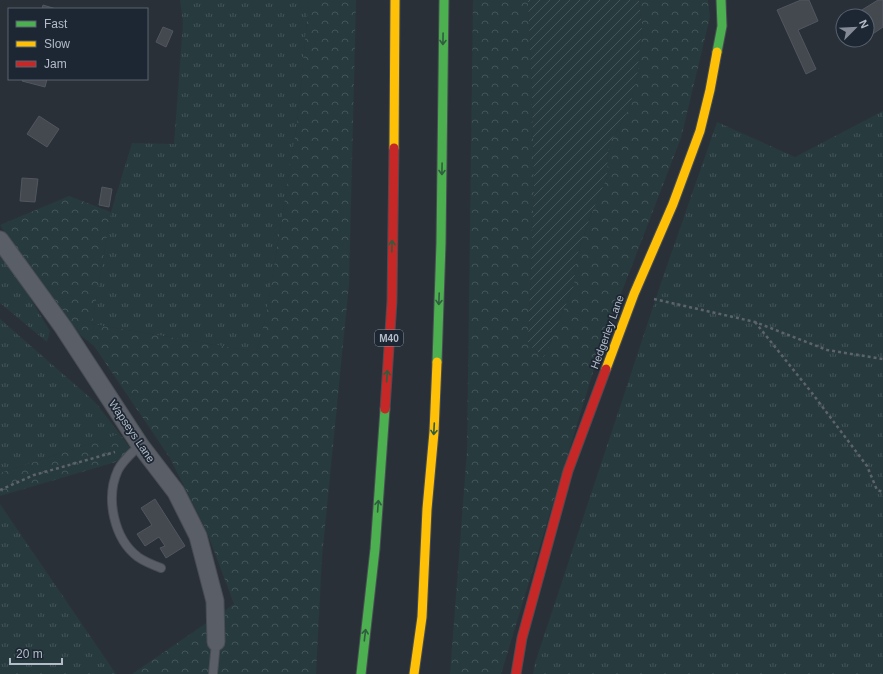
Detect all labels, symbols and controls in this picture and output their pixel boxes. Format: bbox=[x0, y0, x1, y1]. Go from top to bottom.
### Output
legend bbox=[8, 8, 148, 80]
north arrow bbox=[835, 8, 875, 48]
text: Fast bbox=[44, 17, 68, 31]
text: N bbox=[857, 18, 871, 30]
one-way arrow bbox=[439, 32, 447, 45]
text: Slow bbox=[44, 37, 70, 51]
text: Jam bbox=[44, 57, 67, 71]
one-way arrow bbox=[438, 162, 446, 175]
one-way arrow bbox=[388, 240, 396, 253]
one-way arrow bbox=[435, 292, 443, 305]
street label: Hedgerley Lane bbox=[588, 293, 626, 371]
road number: M40 bbox=[375, 330, 403, 346]
one-way arrow bbox=[383, 370, 390, 383]
street label: Wapseys Lane bbox=[107, 398, 157, 464]
one-way arrow bbox=[430, 422, 437, 435]
one-way arrow bbox=[375, 500, 382, 513]
one-way arrow bbox=[361, 629, 369, 642]
scale bar bbox=[10, 640, 62, 666]
text: 20 m bbox=[16, 647, 43, 661]

